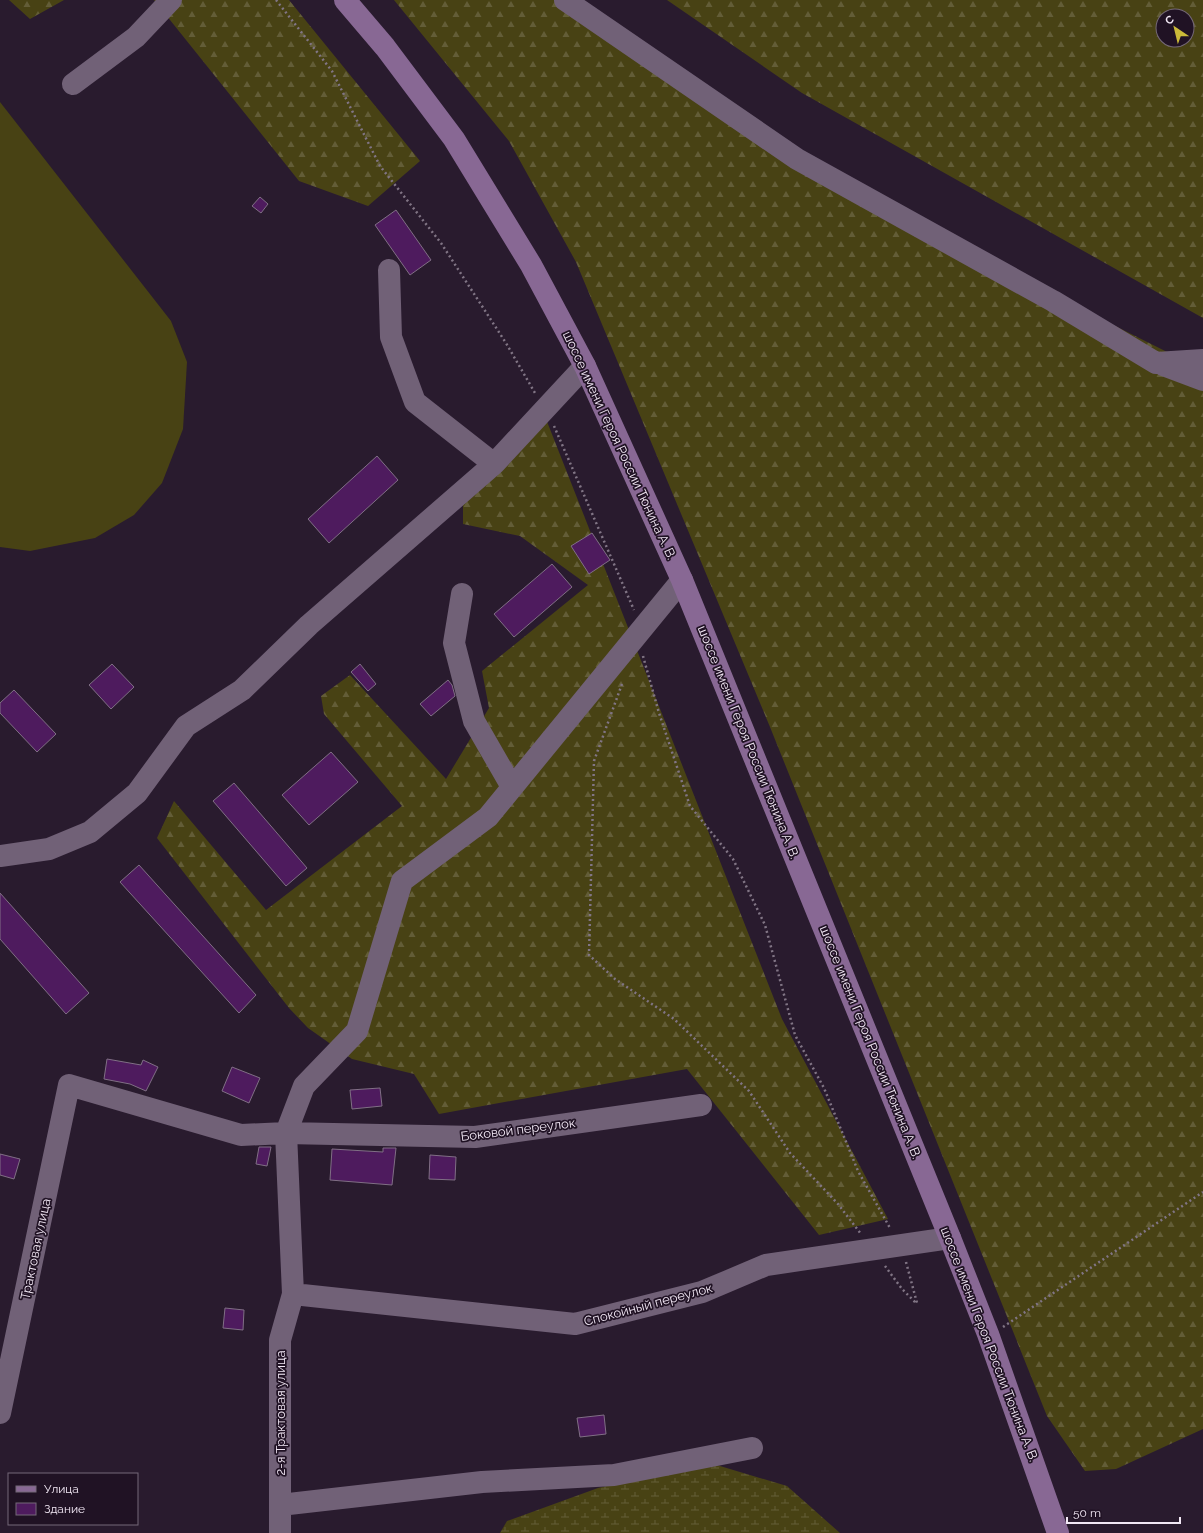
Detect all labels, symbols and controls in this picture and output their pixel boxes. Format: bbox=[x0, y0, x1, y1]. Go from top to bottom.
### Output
north arrow bbox=[1155, 8, 1195, 48]
text: С bbox=[1163, 12, 1177, 28]
street label: шоссе имени Героя России Тюнина А. В. bbox=[560, 329, 679, 562]
street label: шоссе имени Героя России Тюнина А. В. bbox=[695, 623, 802, 861]
street label: шоссе имени Героя России Тюнина А. В. bbox=[817, 923, 924, 1161]
street label: Боковой переулок bbox=[460, 1115, 577, 1144]
street label: Трактовая улица bbox=[17, 1197, 54, 1301]
street label: шоссе имени Героя России Тюнина А. В. bbox=[938, 1225, 1041, 1464]
street label: Спокойный переулок bbox=[582, 1280, 714, 1329]
street label: 2-я Трактовая улица bbox=[273, 1350, 288, 1476]
legend bbox=[8, 1473, 138, 1525]
text: Улица bbox=[44, 1482, 79, 1496]
scale bar bbox=[1067, 1499, 1180, 1525]
text: Здание bbox=[44, 1502, 85, 1516]
text: 50 m bbox=[1073, 1506, 1101, 1520]

